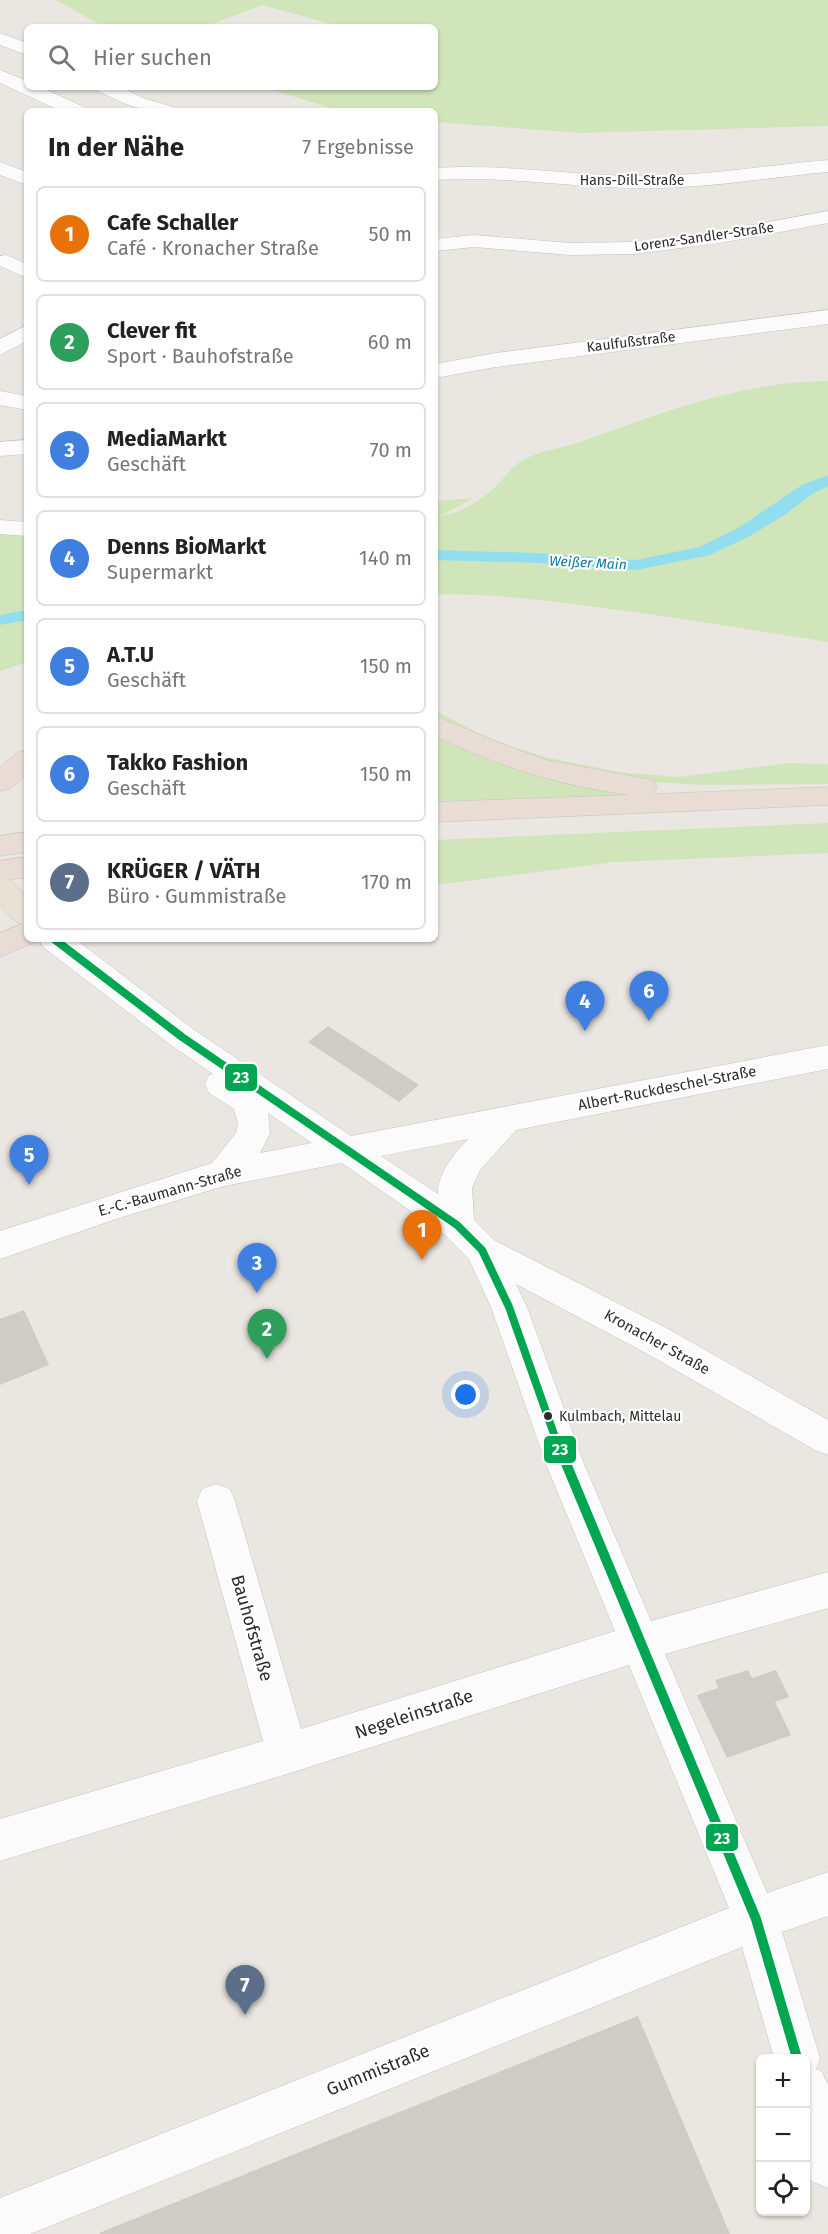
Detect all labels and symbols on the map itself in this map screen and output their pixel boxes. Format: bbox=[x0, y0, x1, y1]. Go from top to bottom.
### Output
street label: Hans-Dill-Straße bbox=[580, 172, 684, 189]
street label: Lorenz-Sandler-Straße bbox=[633, 219, 775, 255]
street label: Kaulfußstraße bbox=[586, 328, 676, 356]
water label: Weißer Main bbox=[549, 552, 627, 574]
pin: 6 bbox=[630, 972, 668, 1021]
pin: 4 bbox=[566, 982, 604, 1031]
street label: Albert-Ruckdeschel-Straße bbox=[576, 1062, 758, 1114]
line badge: 23 bbox=[224, 1063, 258, 1092]
text: 23 bbox=[233, 1068, 249, 1087]
pin: 5 bbox=[9, 1136, 48, 1185]
street label: E.-C.-Baumann-Straße bbox=[96, 1162, 244, 1220]
pin: 1 bbox=[402, 1210, 442, 1260]
pin: 3 bbox=[238, 1244, 276, 1293]
street label: Kronacher Straße bbox=[601, 1306, 713, 1378]
pin: 2 bbox=[248, 1310, 286, 1359]
your location bbox=[451, 1380, 480, 1409]
place label: Kulmbach, Mittelau bbox=[559, 1408, 681, 1425]
marker: Kulmbach, Mittelau bbox=[542, 1410, 554, 1422]
line badge: 23 bbox=[543, 1435, 577, 1464]
text: 23 bbox=[552, 1440, 568, 1459]
street label: Bauhofstraße bbox=[226, 1572, 278, 1684]
street label: Negeleinstraße bbox=[352, 1685, 476, 1743]
line badge: 23 bbox=[705, 1823, 739, 1852]
text: 23 bbox=[714, 1829, 730, 1848]
pin: 7 bbox=[226, 1966, 264, 2015]
street label: Gummistraße bbox=[323, 2039, 433, 2101]

